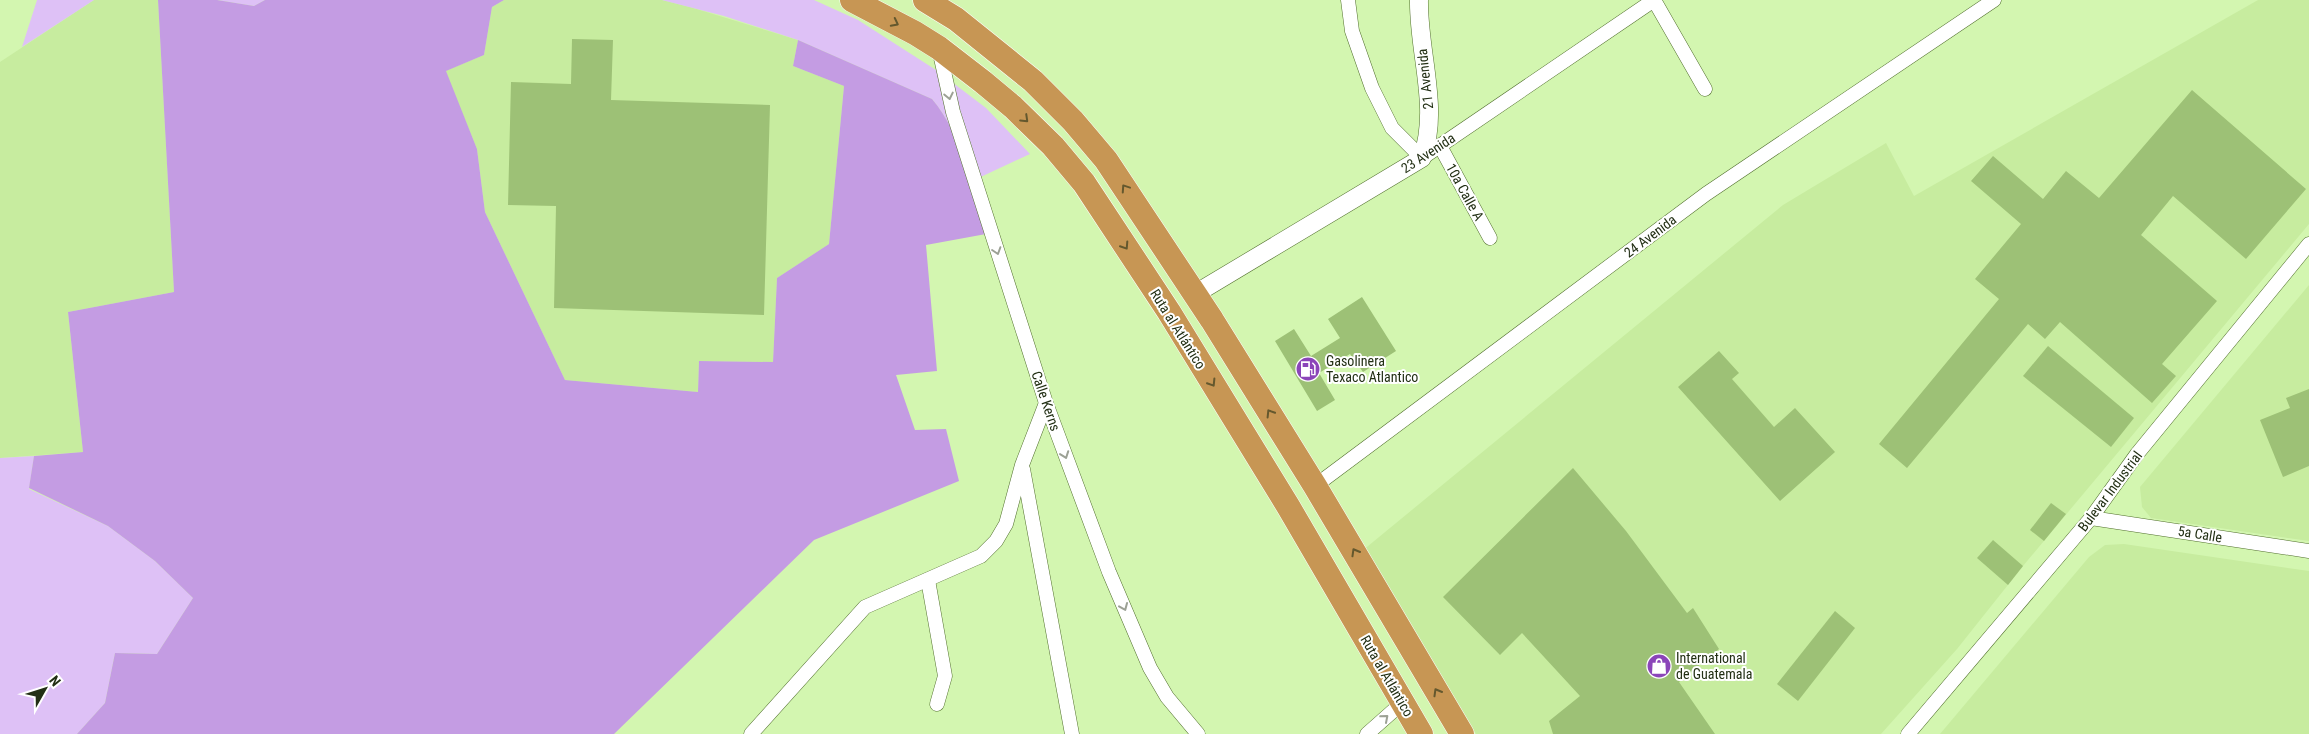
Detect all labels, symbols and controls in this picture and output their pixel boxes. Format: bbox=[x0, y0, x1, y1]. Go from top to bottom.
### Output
one-way arrow bbox=[890, 17, 899, 27]
street label: 21 Avenida bbox=[1414, 48, 1436, 110]
one-way arrow bbox=[944, 92, 954, 101]
one-way arrow bbox=[1020, 113, 1029, 122]
street label: 23 Avenida bbox=[1398, 130, 1458, 176]
street label: 10a Calle A bbox=[1443, 161, 1487, 223]
one-way arrow bbox=[1122, 185, 1131, 194]
street label: 24 Avenida bbox=[1621, 211, 1679, 261]
one-way arrow bbox=[1119, 241, 1129, 250]
one-way arrow bbox=[992, 247, 1002, 255]
street label: Ruta al Atlántico bbox=[1147, 286, 1209, 372]
place label: Gasolinera Texaco Atlantico bbox=[1326, 353, 1418, 385]
fuel station icon: Gasolinera Texaco Atlantico bbox=[1295, 356, 1321, 382]
street label: Calle Kerns bbox=[1028, 369, 1064, 433]
one-way arrow bbox=[1206, 378, 1216, 387]
one-way arrow bbox=[1267, 410, 1276, 419]
street label: Bulevar Industrial bbox=[2075, 448, 2145, 534]
one-way arrow bbox=[1059, 450, 1069, 459]
street label: 5a Calle bbox=[2177, 523, 2224, 545]
one-way arrow bbox=[1351, 548, 1361, 557]
one-way arrow bbox=[1117, 602, 1128, 611]
street label: Ruta al Atlántico bbox=[1357, 633, 1417, 719]
place label: International de Guatemala bbox=[1676, 650, 1752, 682]
shop icon: International de Guatemala bbox=[1646, 653, 1672, 679]
north arrow bbox=[20, 664, 70, 714]
text: N bbox=[46, 672, 64, 689]
one-way arrow bbox=[1433, 688, 1443, 697]
one-way arrow bbox=[1379, 715, 1388, 724]

